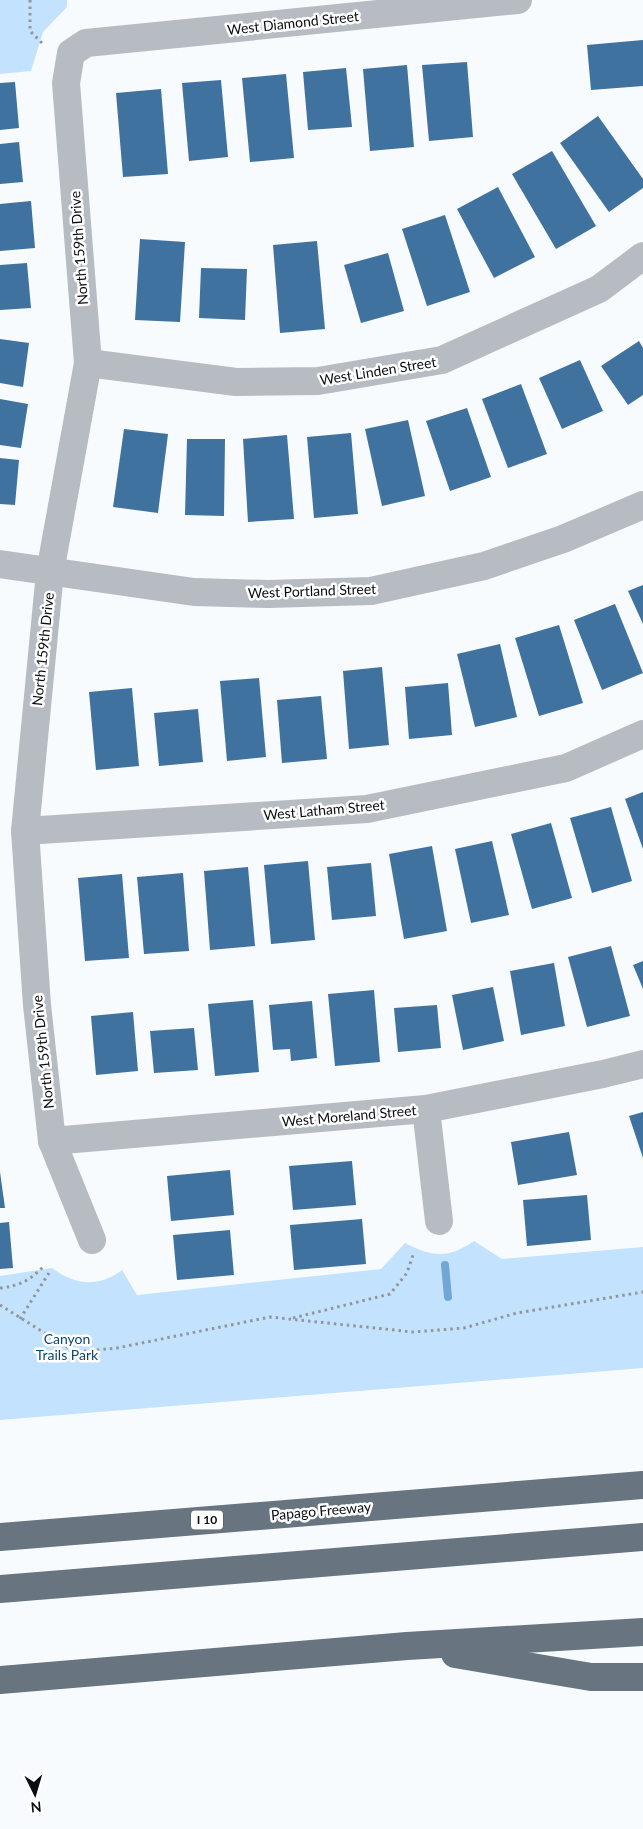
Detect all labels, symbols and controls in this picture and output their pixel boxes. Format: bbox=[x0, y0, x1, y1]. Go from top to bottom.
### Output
street label: West Diamond Street bbox=[226, 7, 360, 38]
street label: North 159th Drive bbox=[66, 191, 91, 306]
street label: West Linden Street bbox=[319, 353, 437, 388]
street label: West Portland Street bbox=[248, 580, 376, 601]
street label: North 159th Drive bbox=[28, 591, 57, 707]
street label: West Latham Street bbox=[263, 796, 385, 823]
street label: North 159th Drive bbox=[28, 994, 57, 1110]
street label: West Moreland Street bbox=[281, 1101, 417, 1130]
park label: Canyon Trails Park bbox=[36, 1330, 99, 1363]
street label: Papago Freeway bbox=[270, 1498, 372, 1523]
road number: I 10 bbox=[191, 1510, 223, 1530]
north arrow bbox=[10, 1769, 60, 1819]
text: N bbox=[30, 1799, 42, 1816]

